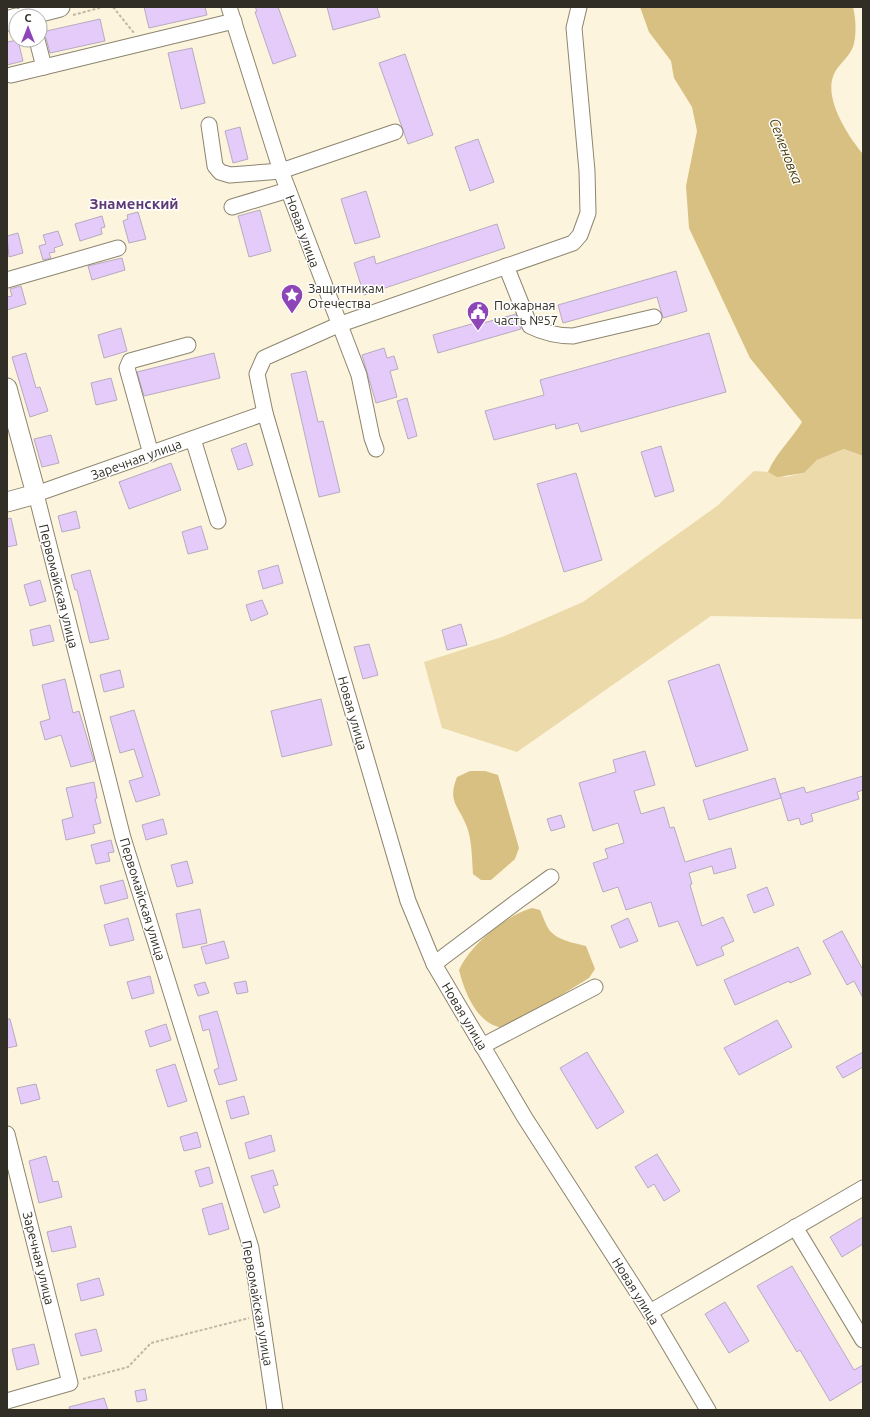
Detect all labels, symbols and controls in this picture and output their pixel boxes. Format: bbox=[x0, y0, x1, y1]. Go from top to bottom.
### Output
north arrow bbox=[8, 8, 48, 48]
text: С bbox=[24, 12, 32, 24]
water label: Семеновка bbox=[766, 116, 806, 187]
street label: Новая улица bbox=[283, 193, 323, 269]
district label: Знаменский bbox=[89, 195, 179, 212]
place label: Защитникам Отечества bbox=[308, 281, 384, 310]
place icon: Защитникам Отечества bbox=[279, 282, 305, 315]
place label: Пожарная часть №57 bbox=[494, 298, 558, 327]
public building icon: Пожарная часть №57 bbox=[465, 299, 491, 332]
street label: Заречная улица bbox=[89, 436, 183, 482]
street label: Первомайская улица bbox=[37, 523, 81, 649]
street label: Новая улица bbox=[336, 675, 370, 751]
street label: Первомайская улица bbox=[118, 836, 168, 962]
street label: Новая улица bbox=[439, 980, 491, 1052]
street label: Заречная улица bbox=[21, 1210, 57, 1306]
street label: Первомайская улица bbox=[240, 1239, 276, 1367]
street label: Новая улица bbox=[610, 1255, 662, 1327]

